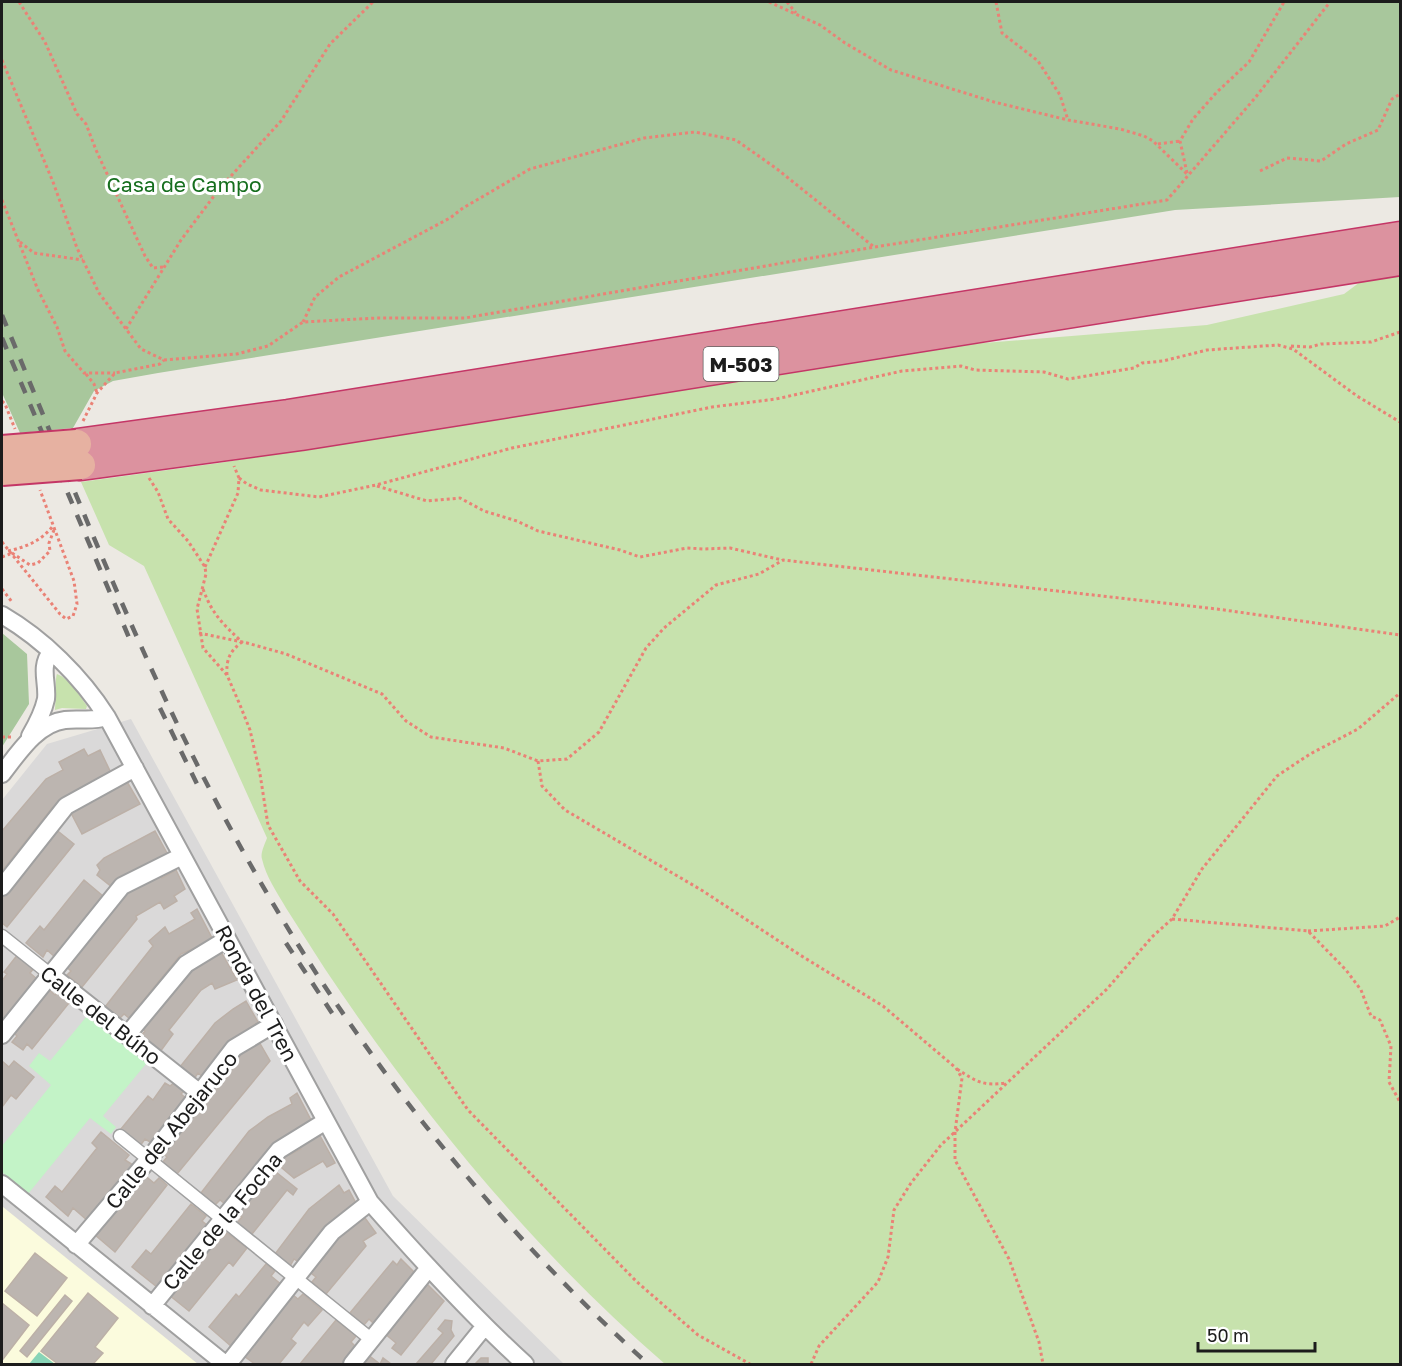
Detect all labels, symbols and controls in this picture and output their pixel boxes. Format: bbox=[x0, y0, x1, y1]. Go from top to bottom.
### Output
park label: Casa de Campo bbox=[107, 171, 261, 197]
road number: M-503 bbox=[704, 347, 778, 381]
street label: Ronda del Tren bbox=[210, 920, 304, 1066]
street label: Calle del Búho bbox=[35, 960, 167, 1070]
street label: Calle del Abejaruco bbox=[99, 1046, 243, 1214]
street label: Calle de la Focha bbox=[157, 1147, 287, 1295]
scale bar bbox=[1198, 1315, 1315, 1353]
text: 50 m bbox=[1207, 1324, 1249, 1346]

